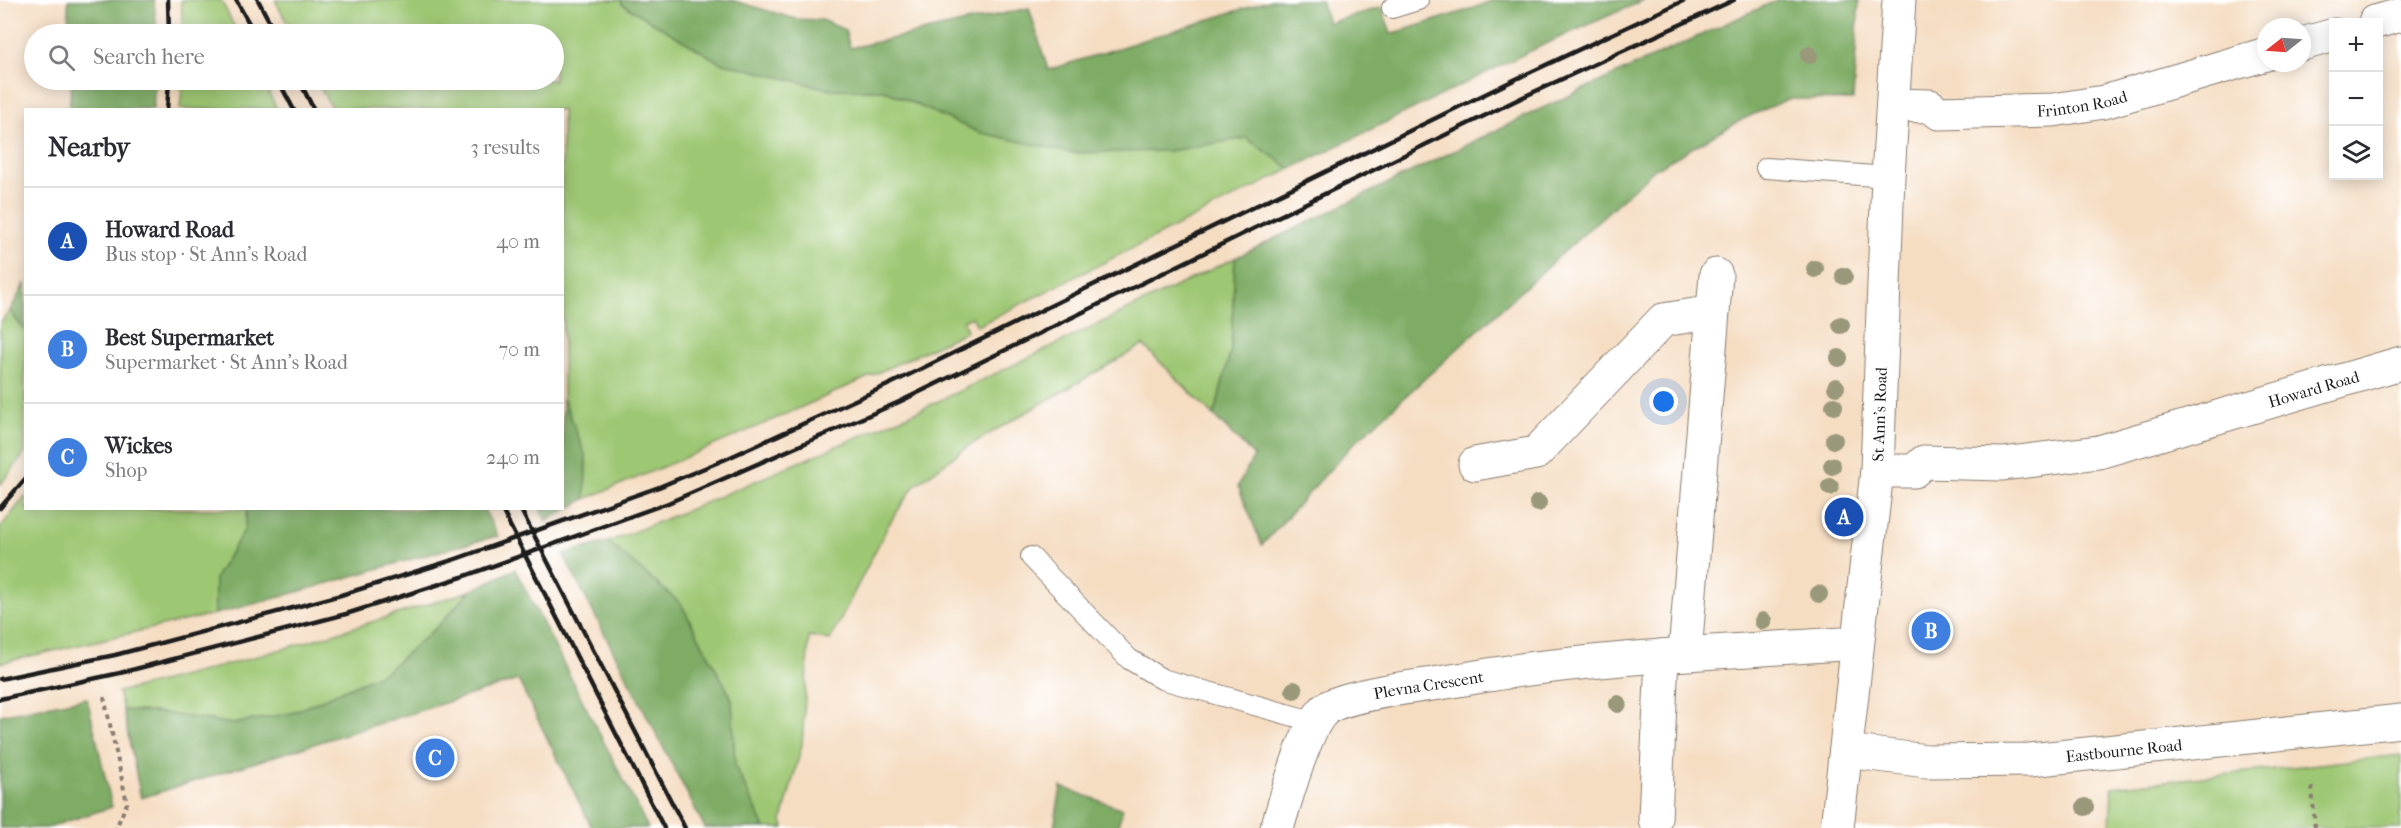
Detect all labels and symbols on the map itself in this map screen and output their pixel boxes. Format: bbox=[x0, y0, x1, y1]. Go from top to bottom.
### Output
north arrow bbox=[2257, 18, 2311, 72]
street label: Frinton Road bbox=[2037, 87, 2130, 120]
street label: St Ann's Road bbox=[1868, 366, 1891, 462]
street label: Howard Road bbox=[2266, 367, 2362, 412]
your location bbox=[1649, 387, 1678, 416]
pin: A bbox=[1824, 494, 1864, 540]
pin: B bbox=[1912, 608, 1950, 654]
street label: Plevna Crescent bbox=[1372, 667, 1485, 703]
street label: Eastbourne Road bbox=[2065, 735, 2183, 766]
pin: C bbox=[416, 736, 454, 780]

